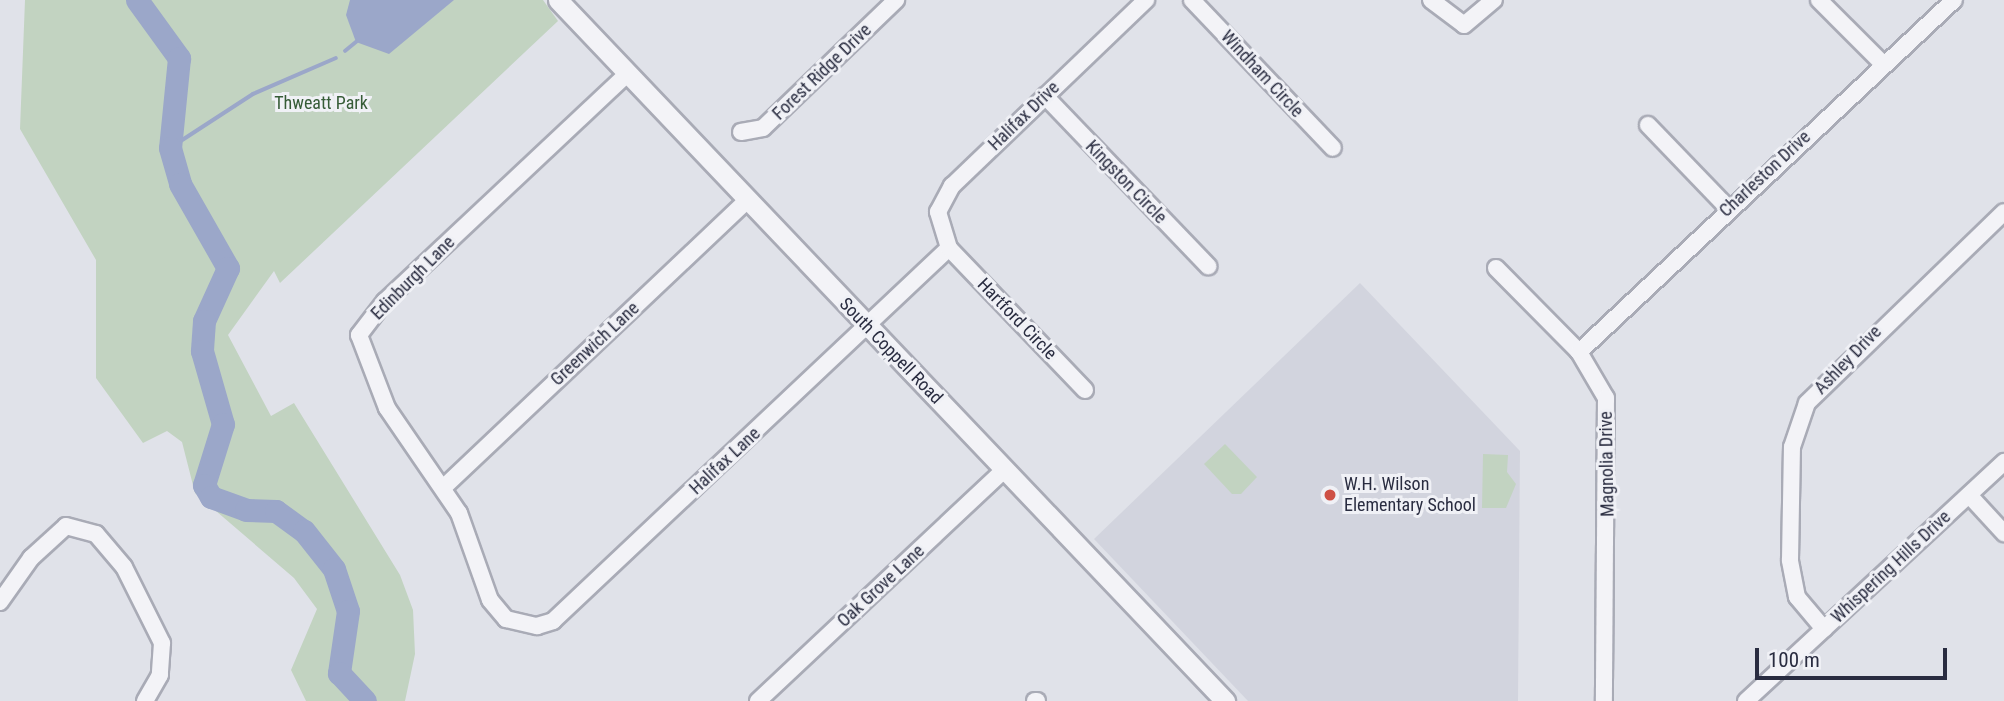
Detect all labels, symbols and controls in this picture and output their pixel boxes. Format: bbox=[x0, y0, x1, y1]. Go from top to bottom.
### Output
street label: Forest Ridge Drive bbox=[768, 19, 876, 125]
street label: Windham Circle bbox=[1216, 26, 1308, 122]
street label: Halifax Drive bbox=[984, 77, 1064, 155]
park label: Thweatt Park bbox=[274, 92, 368, 114]
street label: Charleston Drive bbox=[1715, 126, 1815, 222]
street label: Kingston Circle bbox=[1081, 136, 1171, 228]
street label: Edinburgh Lane bbox=[367, 232, 459, 324]
street label: Hartford Circle bbox=[973, 274, 1061, 364]
street label: South Coppell Road bbox=[835, 293, 947, 409]
street label: Greenwich Lane bbox=[546, 298, 644, 390]
street label: Ashley Drive bbox=[1810, 321, 1886, 399]
street label: Magnolia Drive bbox=[1595, 411, 1619, 517]
street label: Halifax Lane bbox=[685, 423, 765, 499]
place label: W.H. Wilson Elementary School bbox=[1344, 474, 1476, 516]
marker: W.H. Wilson Elementary School bbox=[1322, 487, 1338, 503]
street label: Whispering Hills Drive bbox=[1827, 506, 1955, 628]
street label: Oak Grove Lane bbox=[833, 540, 929, 632]
scale bar bbox=[1759, 634, 1952, 678]
text: 100 m bbox=[1768, 648, 1820, 672]

